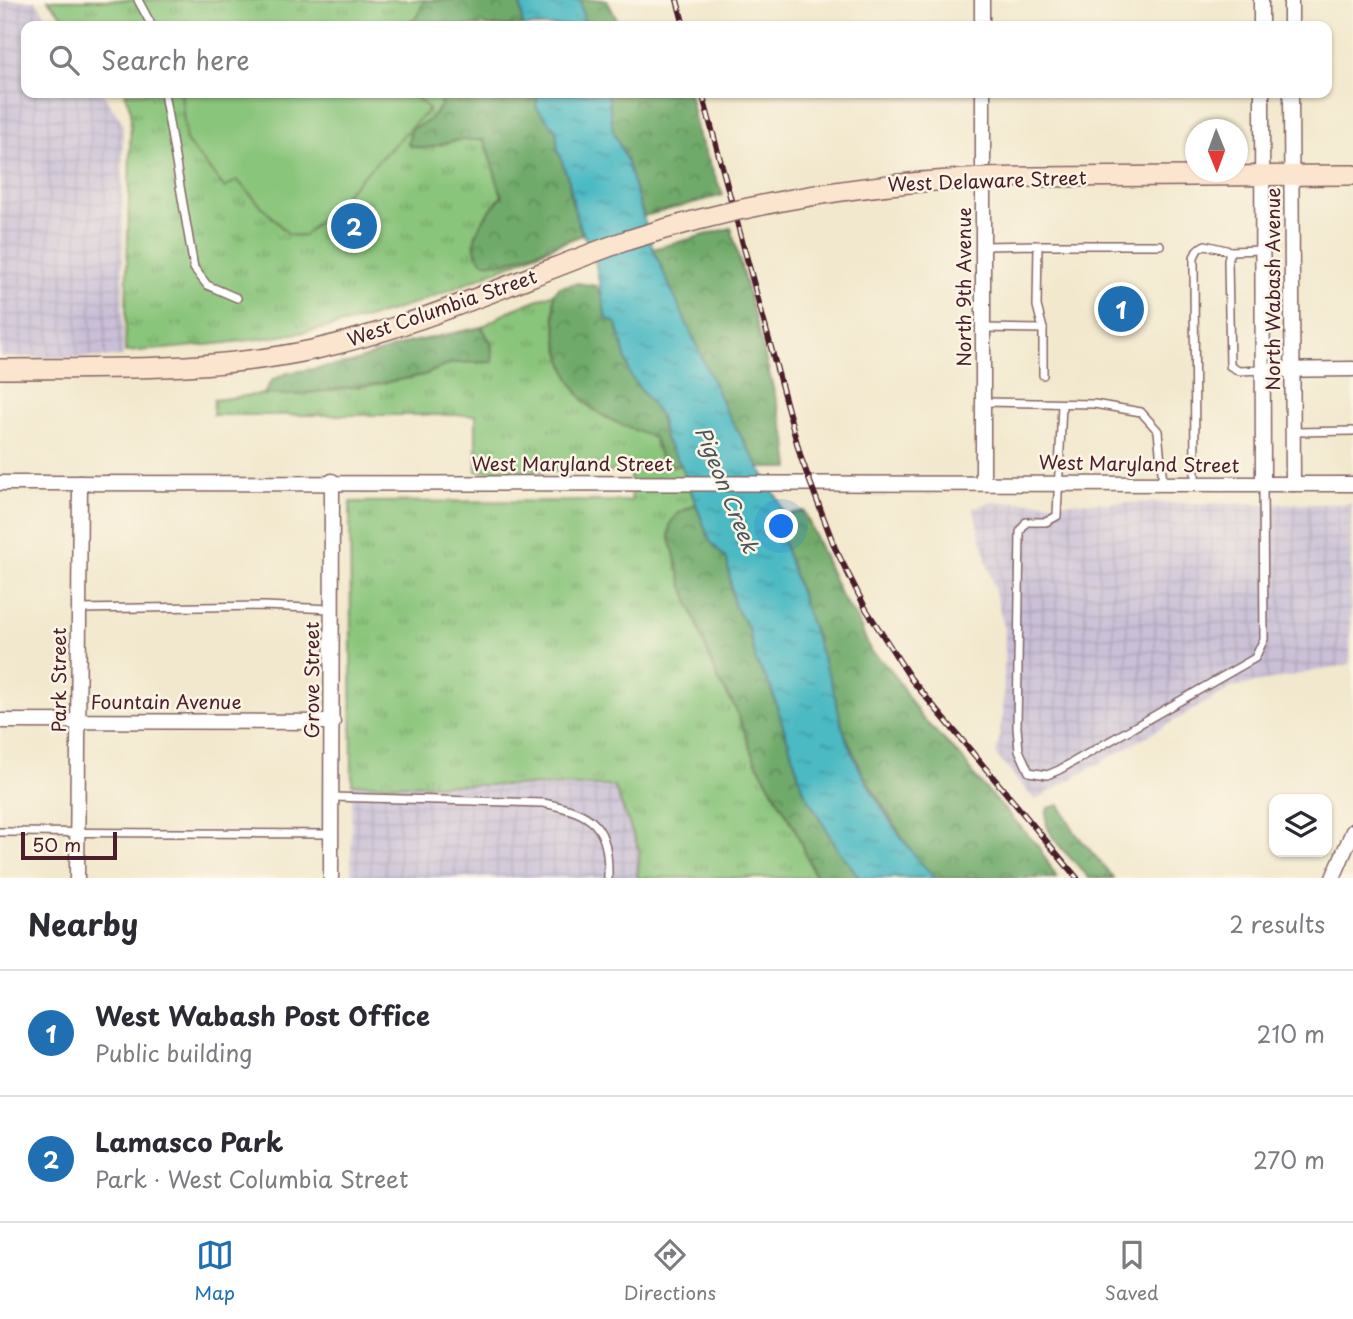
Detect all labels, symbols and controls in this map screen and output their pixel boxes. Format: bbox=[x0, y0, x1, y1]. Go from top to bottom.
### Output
search box bbox=[21, 21, 1332, 98]
text: Search here bbox=[101, 40, 250, 79]
icon: search bbox=[45, 41, 83, 79]
north arrow bbox=[1185, 119, 1248, 182]
street label: West Delaware Street bbox=[887, 163, 1087, 197]
street label: North Wabash Avenue bbox=[1258, 187, 1286, 391]
pin: 2 bbox=[331, 200, 377, 252]
street label: North 9th Avenue bbox=[949, 207, 977, 367]
street label: West Columbia Street bbox=[343, 261, 540, 353]
pin: 1 bbox=[1098, 283, 1144, 335]
water label: Pigeon Creek bbox=[688, 421, 768, 558]
street label: West Maryland Street bbox=[1038, 447, 1240, 479]
street label: West Maryland Street bbox=[472, 449, 673, 477]
your location bbox=[764, 509, 798, 543]
street label: Grove Street bbox=[297, 621, 325, 739]
street label: Park Street bbox=[44, 628, 72, 732]
street label: Fountain Avenue bbox=[90, 687, 242, 715]
map controls bbox=[1269, 794, 1332, 857]
button: layers bbox=[1269, 794, 1332, 857]
scale bar bbox=[21, 829, 117, 861]
text: 50 m bbox=[32, 830, 81, 858]
text: Nearby bbox=[28, 901, 138, 946]
text: 2 results bbox=[1229, 906, 1325, 941]
text: West Wabash Post Office bbox=[95, 996, 430, 1035]
text: 1 bbox=[46, 1016, 57, 1051]
text: 210 m bbox=[1257, 1016, 1325, 1051]
text: Public building bbox=[95, 1035, 252, 1070]
text: Lamasco Park bbox=[95, 1122, 283, 1161]
text: 2 bbox=[43, 1142, 59, 1177]
text: 270 m bbox=[1253, 1142, 1325, 1177]
text: Park · West Columbia Street bbox=[95, 1161, 408, 1196]
tab: Map bbox=[194, 1236, 235, 1306]
tab: Directions bbox=[624, 1236, 716, 1306]
tab: Saved bbox=[1105, 1236, 1159, 1306]

